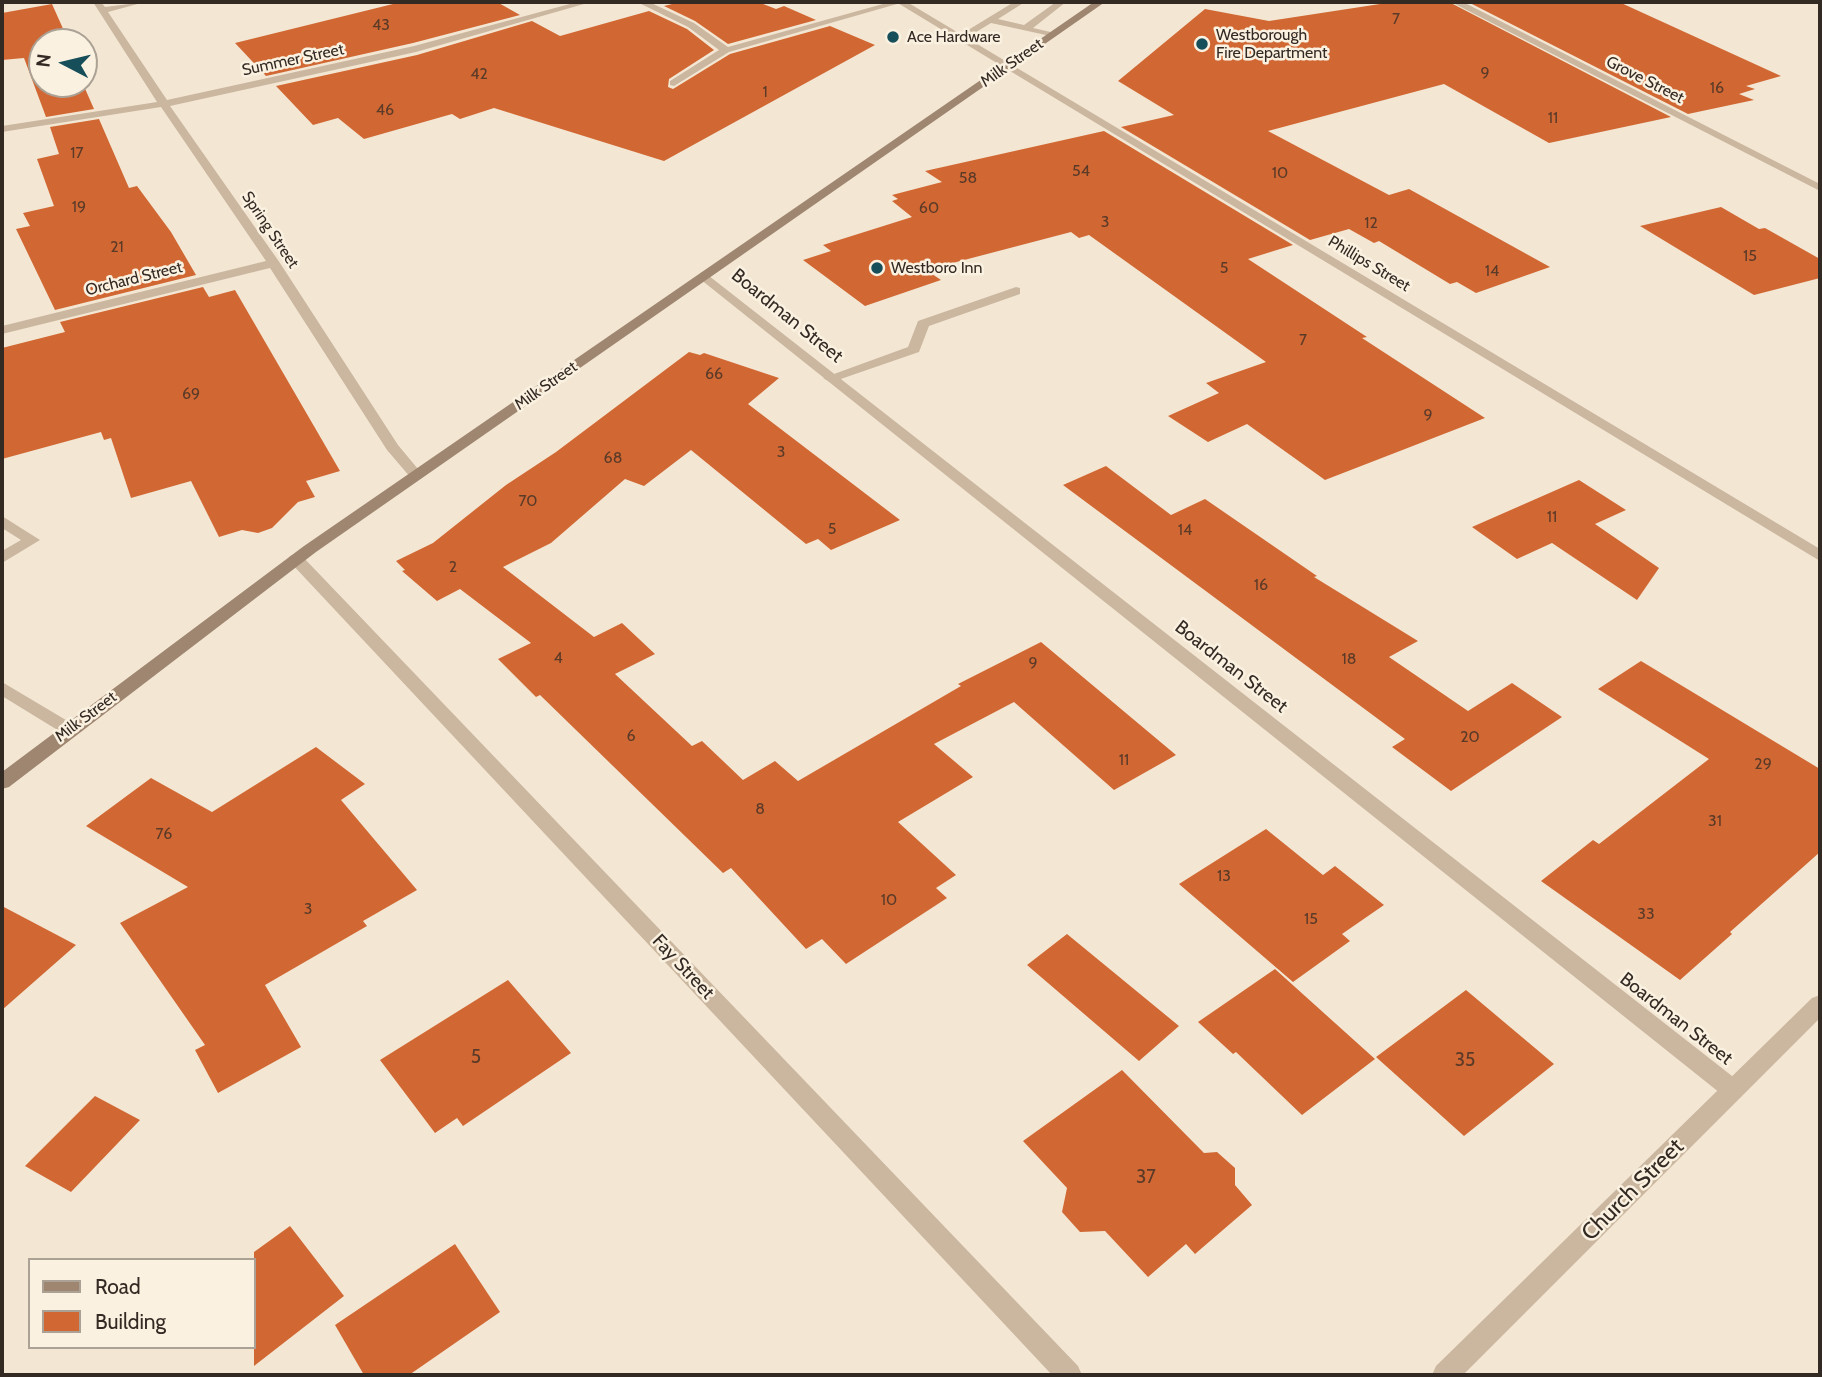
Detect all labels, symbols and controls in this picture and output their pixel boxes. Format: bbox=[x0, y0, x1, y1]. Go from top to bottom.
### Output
house number: 7 bbox=[1392, 9, 1400, 29]
house number: 43 bbox=[372, 15, 390, 35]
place label: Westborough Fire Department bbox=[1216, 25, 1327, 63]
place label: Ace Hardware bbox=[907, 27, 1000, 47]
north arrow bbox=[28, 28, 98, 98]
marker: Ace Hardware bbox=[885, 29, 901, 45]
street label: Milk Street bbox=[977, 35, 1047, 91]
marker: Westborough Fire Department bbox=[1194, 36, 1210, 52]
street label: Summer Street bbox=[240, 40, 346, 80]
street label: Grove Street bbox=[1603, 52, 1687, 108]
text: N bbox=[31, 53, 56, 69]
house number: 9 bbox=[1480, 63, 1490, 83]
house number: 42 bbox=[470, 64, 488, 84]
house number: 16 bbox=[1710, 78, 1724, 98]
house number: 1 bbox=[762, 82, 768, 102]
house number: 46 bbox=[376, 100, 394, 120]
house number: 11 bbox=[1548, 108, 1558, 128]
house number: 17 bbox=[70, 143, 84, 163]
house number: 54 bbox=[1072, 161, 1090, 181]
house number: 10 bbox=[1272, 163, 1288, 183]
house number: 58 bbox=[959, 168, 977, 188]
street label: Spring Street bbox=[237, 188, 303, 272]
house number: 19 bbox=[72, 197, 86, 217]
house number: 60 bbox=[919, 198, 939, 218]
house number: 3 bbox=[1101, 212, 1109, 232]
house number: 12 bbox=[1364, 213, 1378, 233]
street label: Phillips Street bbox=[1324, 232, 1414, 296]
house number: 21 bbox=[110, 237, 124, 257]
house number: 15 bbox=[1743, 246, 1757, 266]
street label: Orchard Street bbox=[84, 258, 184, 300]
place label: Westboro Inn bbox=[891, 258, 982, 278]
house number: 5 bbox=[1220, 258, 1228, 278]
marker: Westboro Inn bbox=[869, 260, 885, 276]
house number: 14 bbox=[1485, 261, 1499, 281]
street label: Boardman Street bbox=[727, 264, 847, 368]
house number: 7 bbox=[1299, 330, 1307, 350]
street label: Milk Street bbox=[511, 358, 581, 414]
house number: 66 bbox=[705, 364, 723, 384]
house number: 69 bbox=[182, 384, 200, 404]
house number: 9 bbox=[1423, 405, 1433, 425]
house number: 3 bbox=[777, 442, 785, 462]
house number: 68 bbox=[604, 448, 622, 468]
house number: 70 bbox=[518, 491, 538, 511]
house number: 11 bbox=[1547, 507, 1557, 527]
house number: 5 bbox=[828, 519, 836, 539]
house number: 14 bbox=[1178, 520, 1192, 540]
house number: 2 bbox=[449, 557, 457, 577]
house number: 16 bbox=[1254, 575, 1268, 595]
street label: Boardman Street bbox=[1170, 616, 1292, 718]
house number: 4 bbox=[553, 648, 563, 668]
house number: 18 bbox=[1342, 649, 1356, 669]
house number: 9 bbox=[1028, 653, 1038, 673]
street label: Milk Street bbox=[52, 688, 120, 746]
house number: 6 bbox=[626, 726, 636, 746]
house number: 20 bbox=[1460, 727, 1480, 747]
house number: 11 bbox=[1119, 750, 1129, 770]
house number: 29 bbox=[1754, 754, 1772, 774]
house number: 8 bbox=[755, 799, 765, 819]
house number: 31 bbox=[1708, 811, 1722, 831]
house number: 76 bbox=[156, 824, 172, 844]
house number: 13 bbox=[1217, 866, 1231, 886]
house number: 10 bbox=[881, 890, 897, 910]
house number: 3 bbox=[304, 899, 312, 919]
house number: 33 bbox=[1637, 904, 1655, 924]
house number: 15 bbox=[1304, 909, 1318, 929]
street label: Fay Street bbox=[647, 930, 719, 1004]
street label: Boardman Street bbox=[1615, 968, 1737, 1070]
house number: 5 bbox=[471, 1046, 481, 1068]
house number: 35 bbox=[1455, 1049, 1475, 1071]
street label: Church Street bbox=[1576, 1133, 1690, 1247]
house number: 37 bbox=[1136, 1166, 1156, 1188]
legend bbox=[28, 1258, 256, 1349]
text: Road bbox=[95, 1274, 141, 1299]
text: Building bbox=[95, 1309, 166, 1334]

